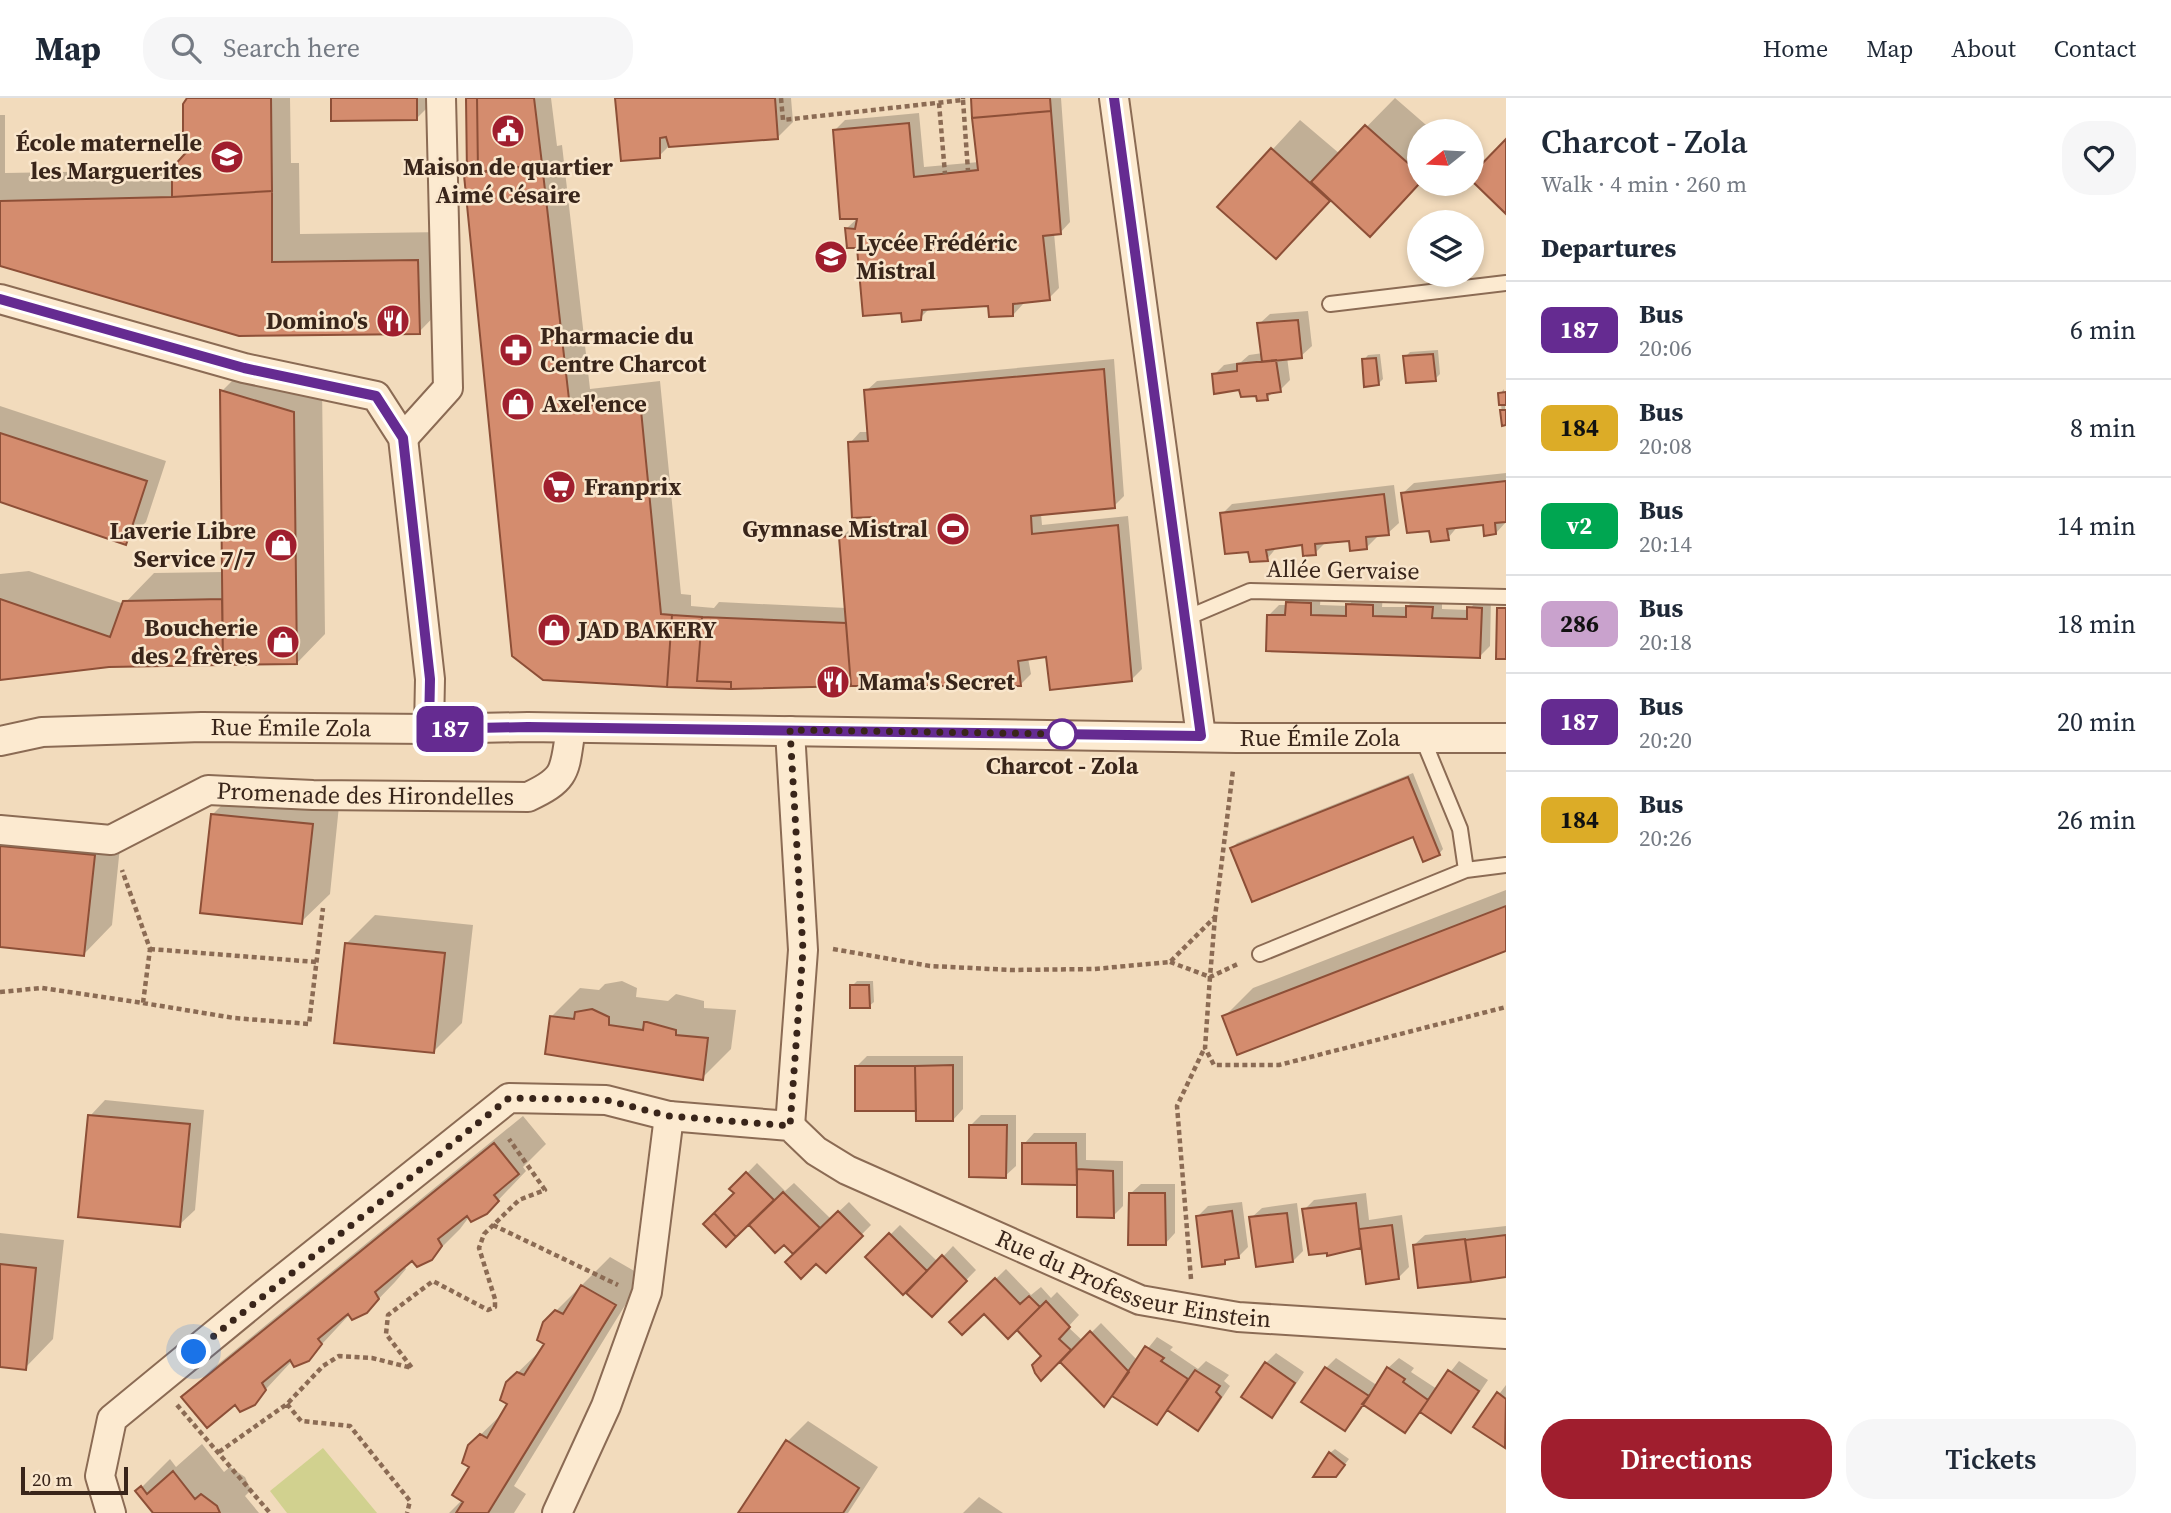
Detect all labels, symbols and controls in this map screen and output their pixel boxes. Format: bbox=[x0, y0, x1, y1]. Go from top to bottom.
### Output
search box bbox=[143, 17, 633, 80]
text: Map bbox=[35, 26, 101, 71]
icon: search bbox=[167, 29, 205, 67]
text: Search here bbox=[223, 30, 360, 66]
text: Home bbox=[1763, 32, 1828, 65]
text: Map bbox=[1866, 32, 1913, 65]
text: About bbox=[1951, 32, 2016, 65]
text: Contact bbox=[2054, 32, 2136, 65]
public building icon: Maison de quartier Aimé Césaire bbox=[489, 112, 527, 150]
north arrow bbox=[1407, 119, 1484, 196]
map controls bbox=[1407, 119, 1484, 287]
text: Charcot - Zola bbox=[1541, 119, 1748, 164]
button: heart bbox=[2062, 121, 2136, 195]
place label: École maternelle les Marguerites bbox=[15, 126, 202, 187]
school or university icon: École maternelle les Marguerites bbox=[208, 138, 246, 176]
place label: Maison de quartier Aimé Césaire bbox=[403, 150, 614, 211]
text: Walk · 4 min · 260 m bbox=[1541, 168, 1747, 200]
button: layers bbox=[1407, 210, 1484, 287]
place label: Lycée Frédéric Mistral bbox=[856, 226, 1017, 287]
text: Departures bbox=[1541, 230, 1676, 266]
school or university icon: Lycée Frédéric Mistral bbox=[812, 238, 850, 276]
text: Bus bbox=[1639, 296, 1683, 332]
restaurant icon: Domino's bbox=[374, 302, 412, 340]
place label: Domino's bbox=[266, 304, 368, 337]
text: 6 min bbox=[2070, 312, 2136, 348]
text: 187 bbox=[1560, 313, 1599, 346]
place label: Pharmacie du Centre Charcot bbox=[540, 319, 707, 380]
pharmacy icon: Pharmacie du Centre Charcot bbox=[497, 331, 535, 369]
text: 20:06 bbox=[1639, 332, 1692, 364]
shop icon: Axel'ence bbox=[499, 385, 537, 423]
place label: Axel'ence bbox=[542, 387, 647, 420]
text: Bus bbox=[1639, 394, 1683, 430]
text: 8 min bbox=[2070, 410, 2136, 446]
text: 184 bbox=[1560, 411, 1599, 444]
text: 20:08 bbox=[1639, 430, 1692, 462]
supermarket icon: Franprix bbox=[540, 468, 578, 506]
place label: Franprix bbox=[584, 470, 682, 503]
text: Bus bbox=[1639, 492, 1683, 528]
text: 14 min bbox=[2057, 508, 2136, 544]
text: v2 bbox=[1567, 509, 1592, 542]
sports icon: Gymnase Mistral bbox=[934, 510, 972, 548]
place label: Gymnase Mistral bbox=[742, 512, 928, 545]
place label: Laverie Libre Service 7/7 bbox=[110, 514, 256, 575]
shop icon: Laverie Libre Service 7/7 bbox=[262, 526, 300, 564]
text: 20:14 bbox=[1639, 528, 1692, 560]
street label: Allée Gervaise bbox=[1266, 552, 1420, 587]
text: Bus bbox=[1639, 590, 1683, 626]
text: 18 min bbox=[2057, 606, 2136, 642]
text: 286 bbox=[1560, 607, 1599, 640]
place label: Boucherie des 2 frères bbox=[131, 611, 258, 672]
shop icon: JAD BAKERY bbox=[535, 611, 573, 649]
place label: JAD BAKERY bbox=[576, 613, 716, 646]
shop icon: Boucherie des 2 frères bbox=[264, 623, 302, 661]
text: 20:18 bbox=[1639, 626, 1692, 658]
restaurant icon: Mama's Secret bbox=[814, 663, 852, 701]
place label: Mama's Secret bbox=[858, 665, 1015, 698]
text: Bus bbox=[1639, 688, 1683, 724]
text: 20 min bbox=[2057, 704, 2136, 740]
text: 187 bbox=[1560, 705, 1599, 738]
line badge: 187 bbox=[410, 706, 490, 752]
street label: Rue Émile Zola bbox=[211, 710, 372, 744]
text: 187 bbox=[430, 712, 470, 745]
marker: Charcot - Zola bbox=[1047, 719, 1077, 749]
street label: Rue Émile Zola bbox=[1240, 721, 1401, 754]
text: 20:20 bbox=[1639, 724, 1692, 756]
place label: Charcot - Zola bbox=[986, 749, 1139, 782]
street label: Promenade des Hirondelles bbox=[216, 773, 514, 813]
text: Bus bbox=[1639, 786, 1683, 822]
text: 26 min bbox=[2057, 802, 2136, 838]
text: 184 bbox=[1560, 803, 1599, 836]
text: 20:26 bbox=[1639, 822, 1692, 854]
street label: Rue du Professeur Einstein bbox=[991, 1221, 1272, 1335]
your location bbox=[176, 1334, 211, 1369]
button: Directions bbox=[1541, 1419, 1832, 1499]
button: Tickets bbox=[1846, 1419, 2136, 1499]
scale bar bbox=[21, 1464, 128, 1496]
text: 20 m bbox=[32, 1466, 73, 1492]

